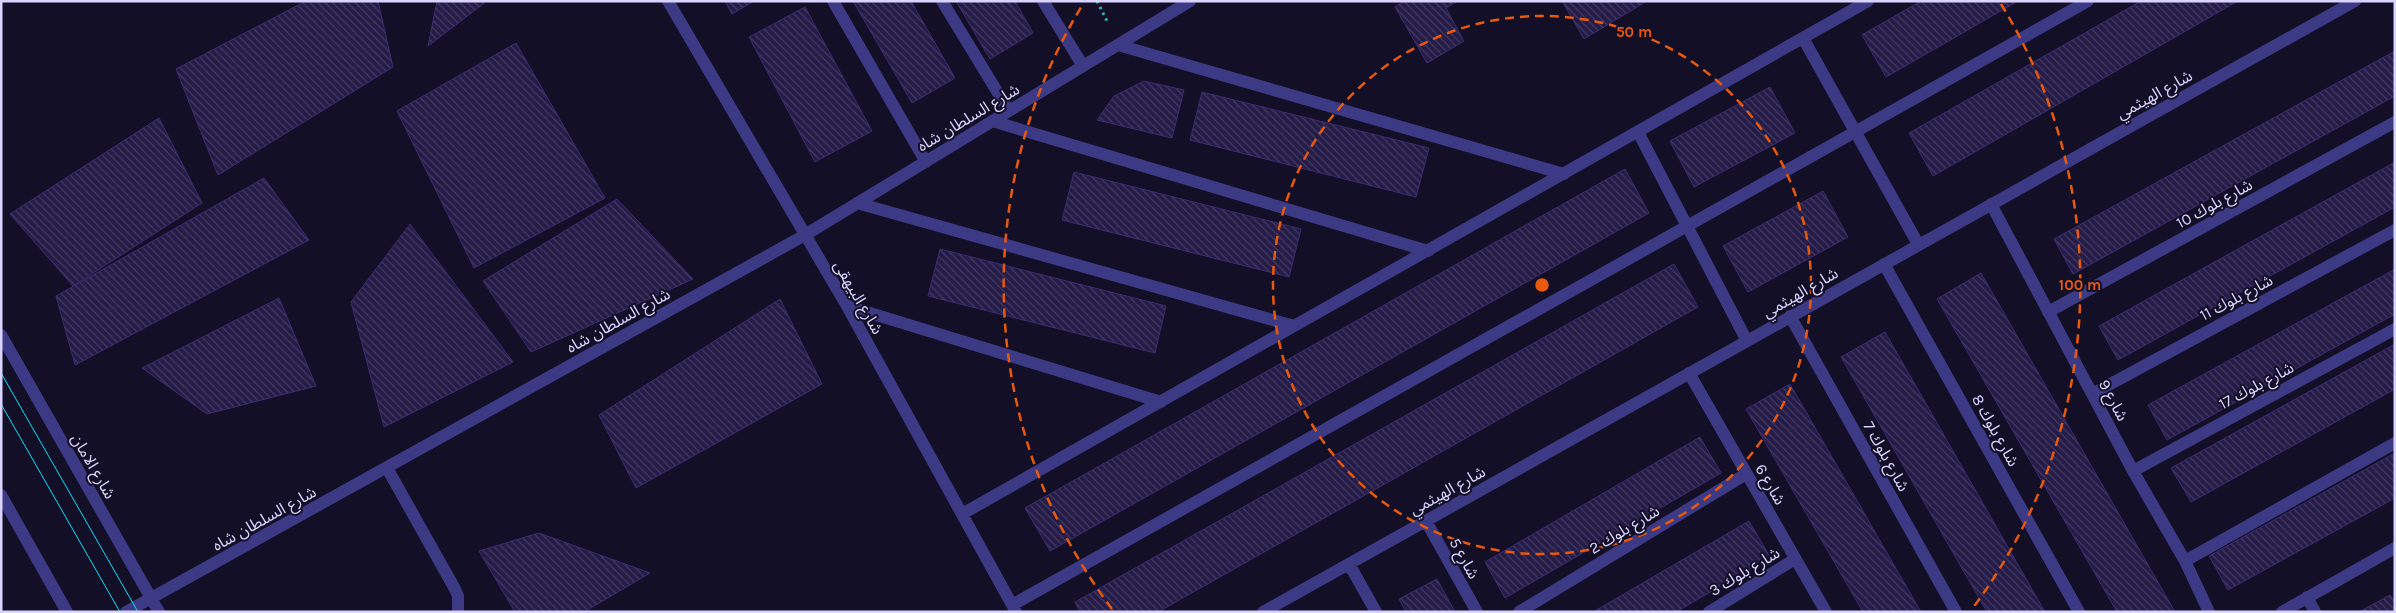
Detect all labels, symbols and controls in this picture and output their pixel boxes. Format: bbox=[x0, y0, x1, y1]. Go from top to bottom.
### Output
text: 50 m bbox=[1616, 23, 1652, 41]
street label: شارع الهيثمي bbox=[2113, 66, 2197, 126]
street label: شارع السلطان شاه bbox=[914, 79, 1024, 158]
street label: شارع بلوك 10 bbox=[2173, 175, 2257, 235]
street label: شارع البيهقى bbox=[827, 257, 887, 339]
street label: شارع الهيثمي bbox=[1759, 263, 1843, 324]
street label: شارع بلوك 11 bbox=[2196, 270, 2277, 327]
centre of rings bbox=[1533, 276, 1551, 294]
text: 100 m bbox=[2059, 276, 2101, 294]
street label: شارع السلطان شاه bbox=[563, 284, 675, 359]
street label: شارع بلوك 17 bbox=[2215, 358, 2298, 416]
street label: شارع 9 bbox=[2092, 376, 2132, 426]
street label: شارع بلوك 8 bbox=[1965, 391, 2023, 471]
street label: شارع بلوك 7 bbox=[1857, 418, 1914, 496]
street label: شارع الامان bbox=[65, 430, 120, 504]
street label: شارع 6 bbox=[1749, 460, 1790, 510]
street label: شارع الهيثمي bbox=[1406, 462, 1490, 522]
street label: شارع السلطان شاه bbox=[209, 482, 321, 557]
street label: شارع بلوك 2 bbox=[1586, 501, 1664, 560]
street label: شارع 5 bbox=[1443, 534, 1484, 584]
street label: شارع بلوك 3 bbox=[1705, 543, 1785, 602]

